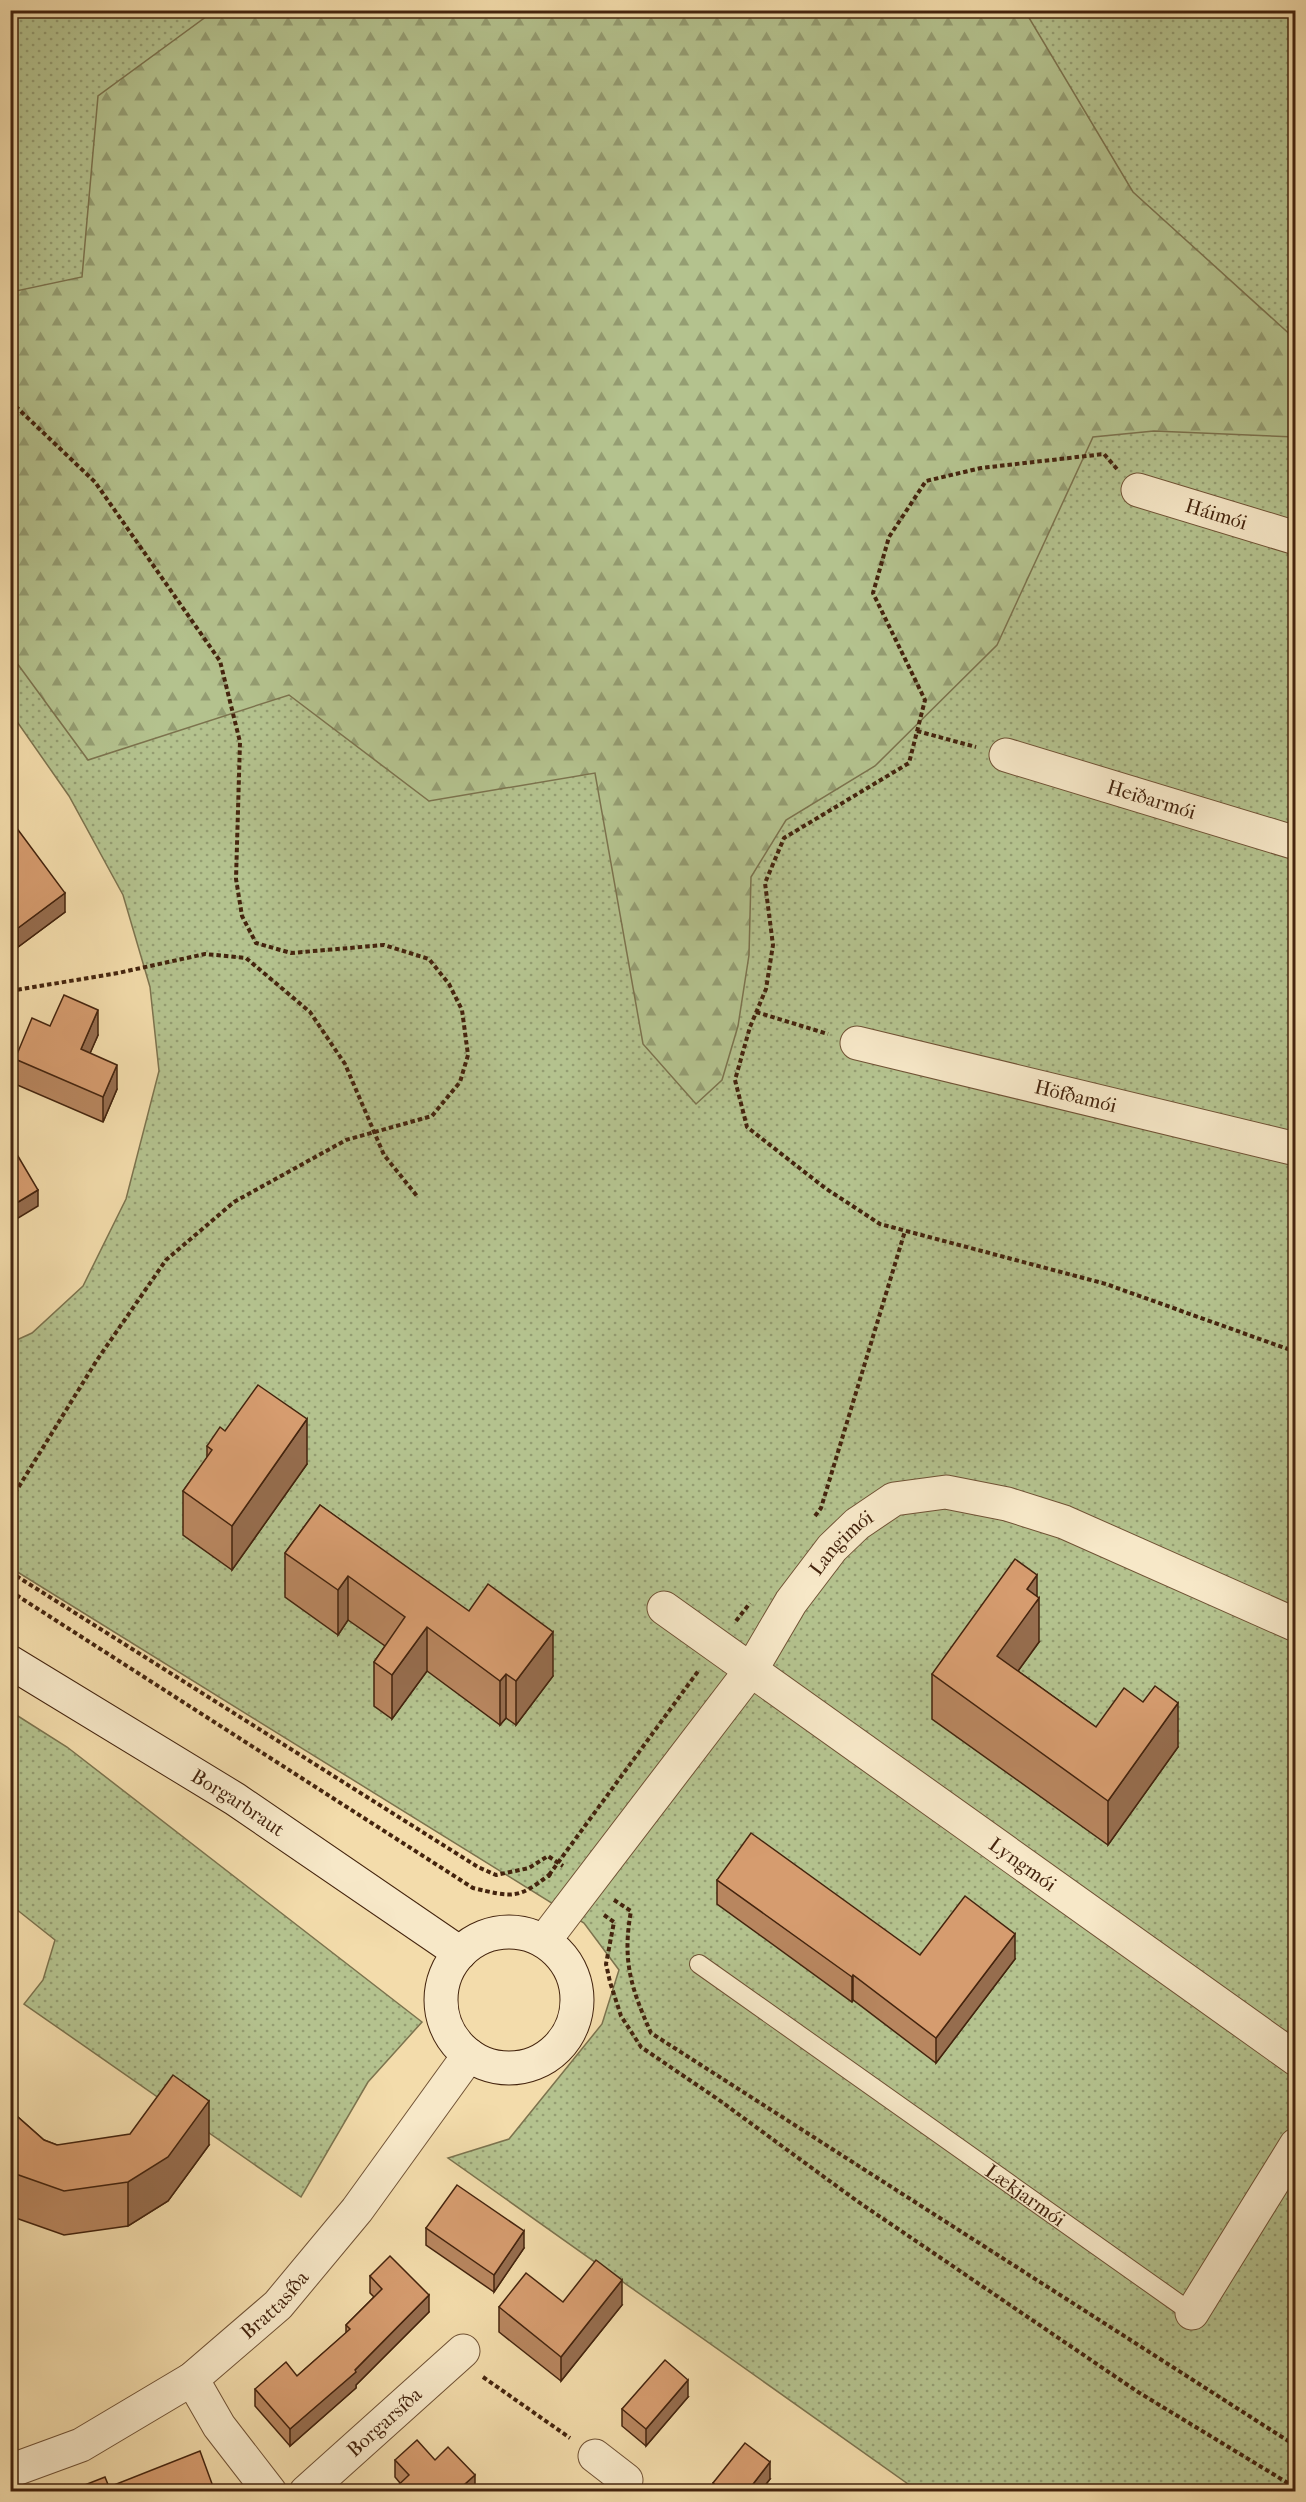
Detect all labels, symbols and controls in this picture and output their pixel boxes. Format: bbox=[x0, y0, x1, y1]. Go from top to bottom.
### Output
street label: Háimói bbox=[1183, 494, 1250, 535]
street label: Heiðarmói bbox=[1104, 775, 1199, 824]
street label: Höfðamói bbox=[1032, 1075, 1119, 1117]
street label: Langimói bbox=[805, 1505, 878, 1580]
street label: Borgarbraut bbox=[187, 1764, 289, 1842]
street label: Lyngmói bbox=[985, 1833, 1061, 1896]
street label: Lækjarmói bbox=[981, 2160, 1069, 2232]
street label: Brattasíða bbox=[236, 2266, 314, 2344]
street label: Borgarsíða bbox=[342, 2382, 427, 2462]

